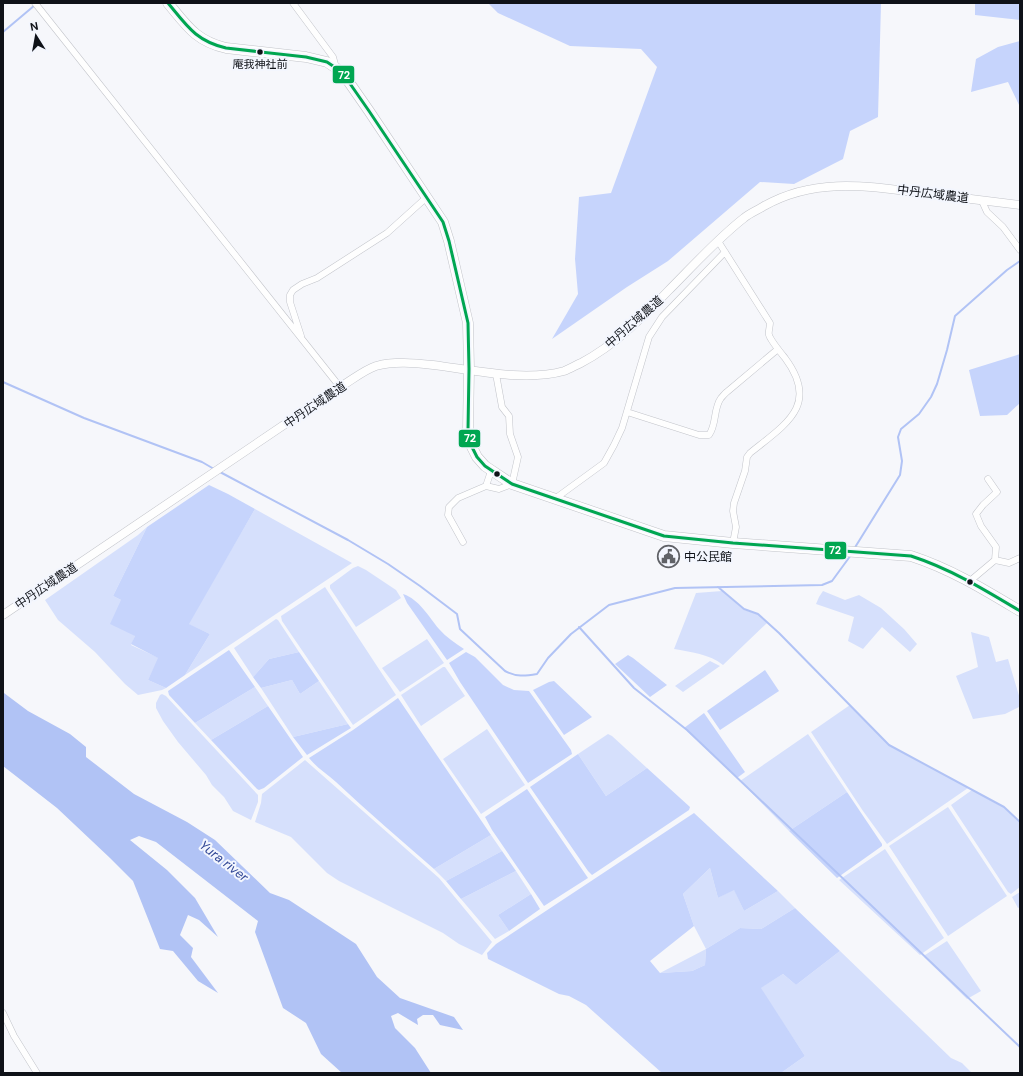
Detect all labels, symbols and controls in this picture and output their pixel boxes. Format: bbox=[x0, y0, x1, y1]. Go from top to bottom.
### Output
north arrow bbox=[16, 16, 56, 56]
text: N bbox=[29, 19, 39, 34]
marker: 庵我神社前 bbox=[255, 47, 265, 57]
place label: 庵我神社前 bbox=[233, 57, 288, 71]
line badge: 72 bbox=[332, 65, 355, 84]
text: 72 bbox=[338, 68, 350, 82]
street label: 中丹広域農道 bbox=[896, 182, 970, 206]
street label: 中丹広域農道 bbox=[602, 292, 666, 352]
street label: 中丹広域農道 bbox=[281, 378, 349, 432]
line badge: 72 bbox=[458, 429, 481, 448]
text: 72 bbox=[464, 431, 476, 445]
unlabelled marker bbox=[492, 469, 502, 479]
line badge: 72 bbox=[824, 541, 847, 560]
text: 72 bbox=[829, 543, 841, 557]
public building icon: 中公民館 bbox=[655, 544, 681, 570]
place label: 中公民館 bbox=[684, 549, 732, 565]
street label: 中丹広域農道 bbox=[12, 559, 80, 613]
unlabelled marker bbox=[965, 577, 975, 587]
water label: Yura river bbox=[196, 837, 253, 886]

